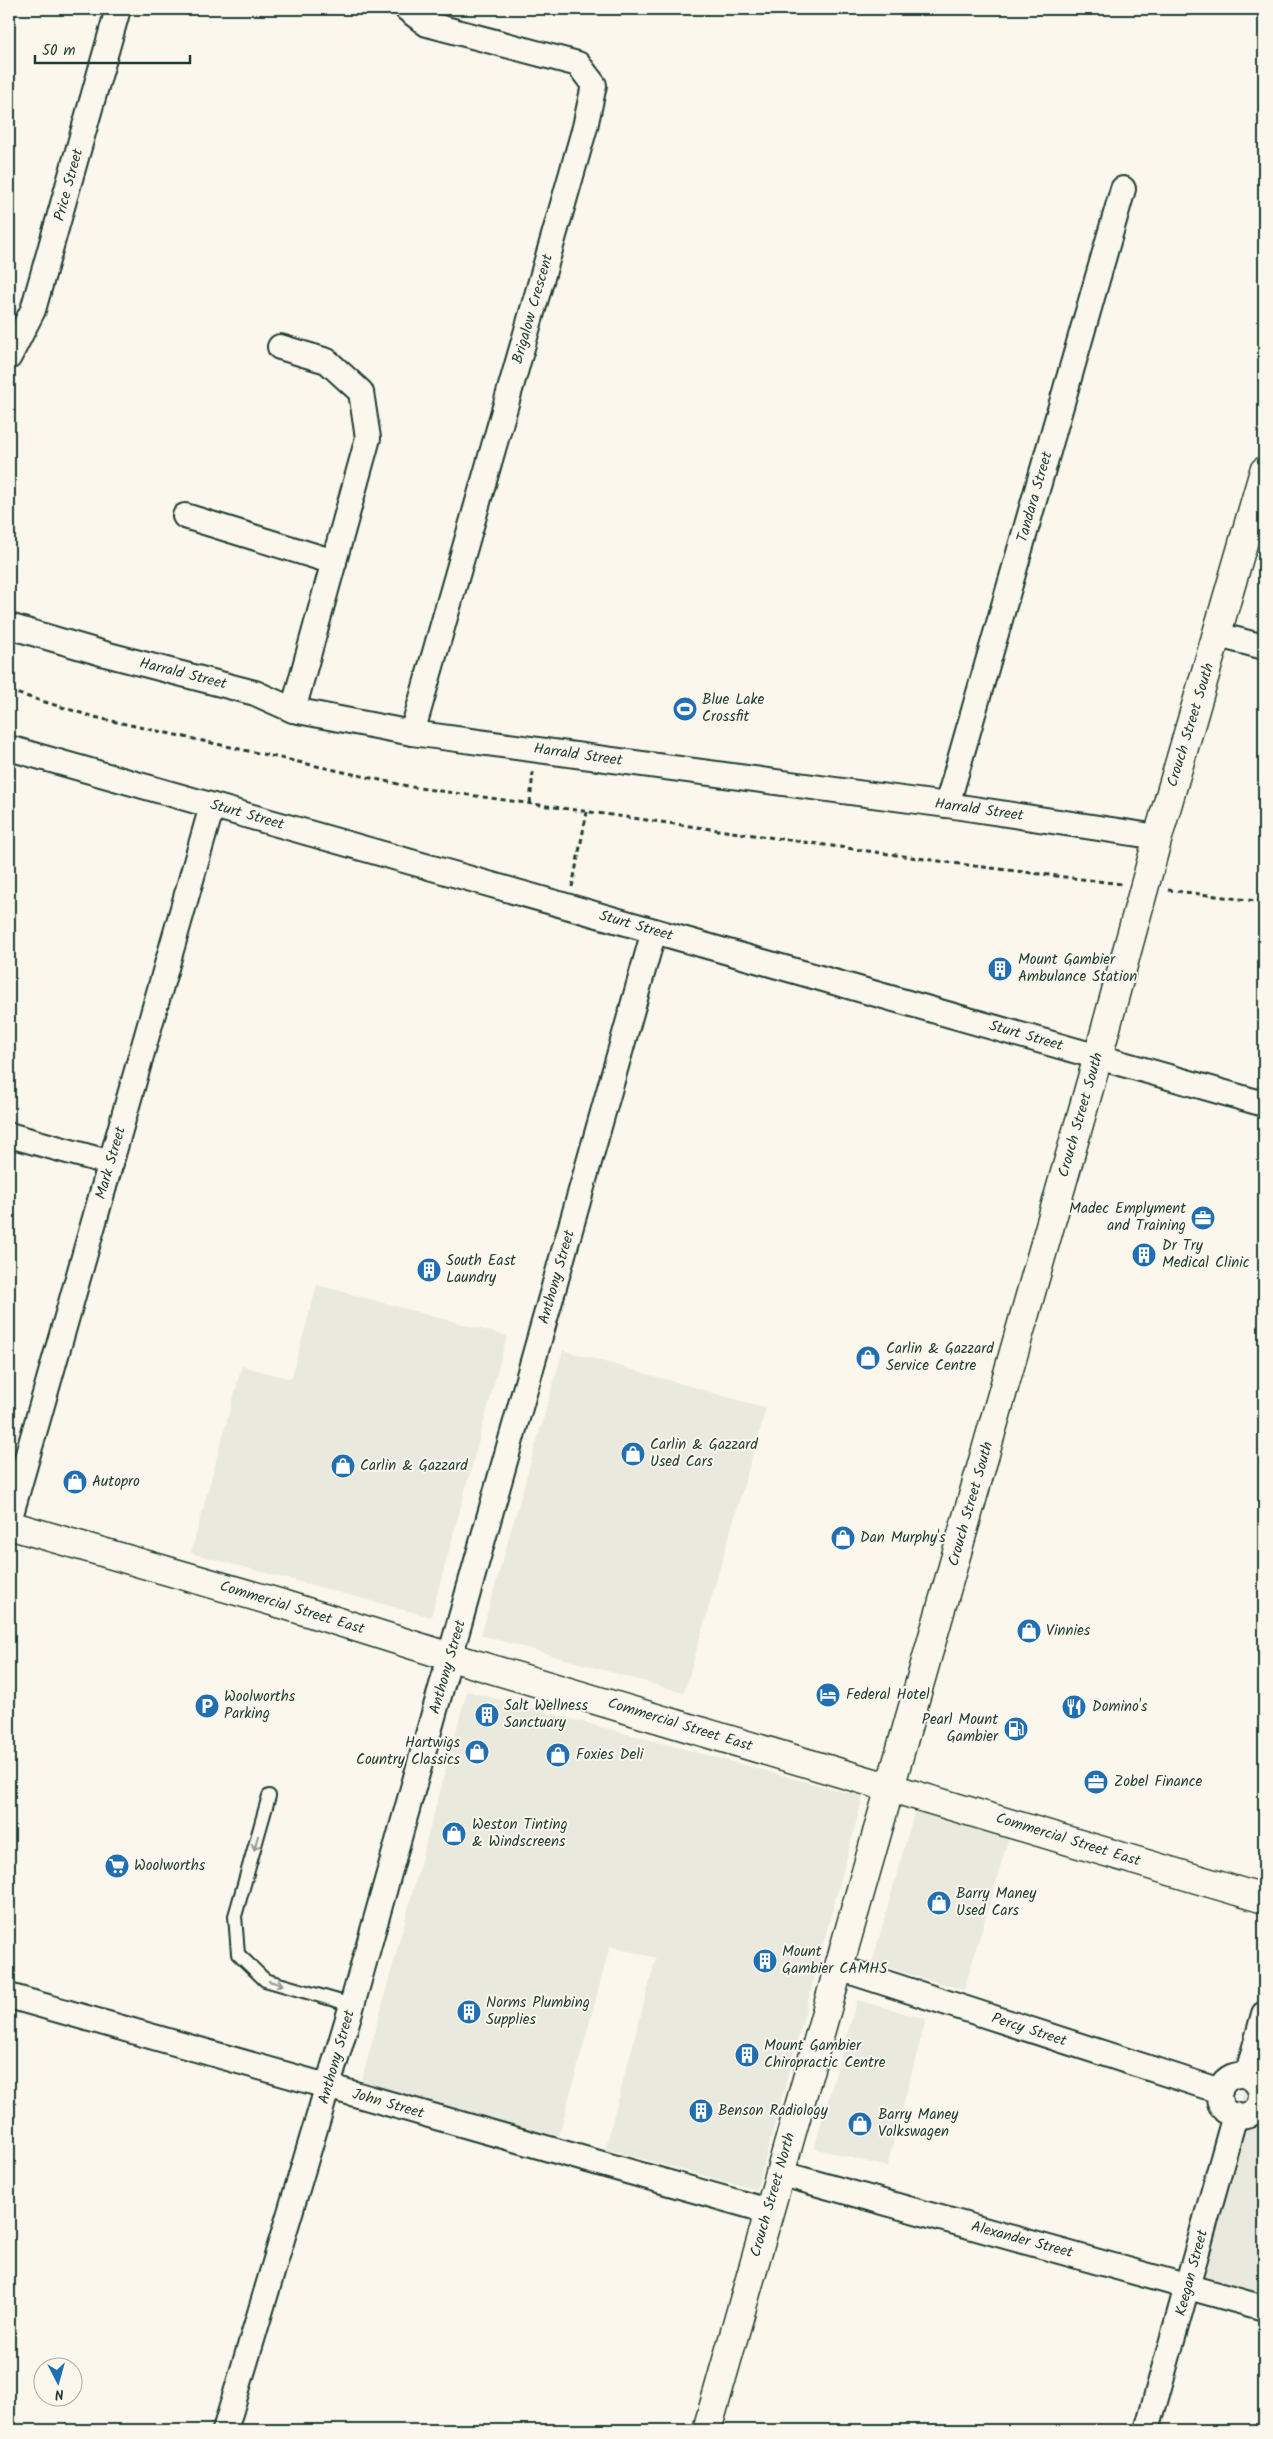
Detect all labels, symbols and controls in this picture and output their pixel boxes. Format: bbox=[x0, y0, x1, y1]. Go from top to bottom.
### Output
scale bar bbox=[35, 32, 190, 64]
text: 50 m bbox=[42, 39, 76, 63]
street label: Price Street bbox=[48, 146, 90, 224]
street label: Brigalow Crescent bbox=[506, 251, 560, 367]
street label: Tandara Street bbox=[1011, 449, 1059, 545]
street label: Harrald Street bbox=[137, 652, 229, 696]
street label: Crouch Street South bbox=[1161, 660, 1221, 790]
place label: Blue Lake Crossfit bbox=[702, 688, 764, 729]
sports icon: Blue Lake Crossfit bbox=[672, 696, 698, 722]
street label: Harrald Street bbox=[532, 737, 624, 773]
street label: Harrald Street bbox=[933, 792, 1025, 828]
street label: Sturt Street bbox=[207, 793, 287, 837]
street label: Sturt Street bbox=[596, 904, 676, 948]
place label: Mount Gambier Ambulance Station bbox=[1018, 948, 1137, 989]
building icon: Mount Gambier Ambulance Station bbox=[987, 956, 1013, 982]
street label: Sturt Street bbox=[986, 1014, 1066, 1058]
street label: Crouch Street South bbox=[1052, 1050, 1110, 1180]
street label: Mark Street bbox=[89, 1123, 133, 1202]
place label: Madec Emplyment and Training bbox=[1069, 1197, 1186, 1238]
office icon: Madec Emplyment and Training bbox=[1190, 1205, 1216, 1231]
street label: Anthony Street bbox=[532, 1227, 582, 1327]
place label: Dr Try Medical Clinic bbox=[1162, 1234, 1250, 1275]
building icon: Dr Try Medical Clinic bbox=[1131, 1242, 1157, 1268]
place label: South East Laundry bbox=[446, 1249, 516, 1290]
building icon: South East Laundry bbox=[416, 1257, 442, 1283]
place label: Carlin & Gazzard Service Centre bbox=[886, 1337, 994, 1378]
shop icon: Carlin & Gazzard Service Centre bbox=[855, 1345, 881, 1371]
place label: Carlin & Gazzard Used Cars bbox=[650, 1433, 758, 1474]
street label: Crouch Street South bbox=[942, 1439, 1000, 1569]
shop icon: Carlin & Gazzard Used Cars bbox=[620, 1441, 646, 1467]
shop icon: Carlin & Gazzard bbox=[330, 1453, 356, 1479]
place label: Carlin & Gazzard bbox=[360, 1454, 468, 1478]
shop icon: Autopro bbox=[62, 1469, 88, 1495]
place label: Autopro bbox=[92, 1470, 140, 1494]
shop icon: Dan Murphy's bbox=[830, 1525, 856, 1551]
place label: Dan Murphy's bbox=[860, 1526, 946, 1550]
street label: Commercial Street East bbox=[217, 1575, 368, 1642]
street label: Anthony Street bbox=[423, 1617, 473, 1717]
shop icon: Vinnies bbox=[1016, 1618, 1042, 1644]
place label: Vinnies bbox=[1046, 1619, 1091, 1643]
hotel icon: Federal Hotel bbox=[815, 1682, 841, 1708]
place label: Federal Hotel bbox=[846, 1683, 930, 1707]
place label: Woolworths Parking bbox=[224, 1685, 296, 1726]
street label: Commercial Street East bbox=[605, 1692, 756, 1759]
parking icon: Woolworths Parking bbox=[194, 1693, 220, 1719]
place label: Salt Wellness Sanctuary bbox=[504, 1694, 588, 1735]
restaurant icon: Domino's bbox=[1061, 1694, 1087, 1720]
place label: Domino's bbox=[1092, 1695, 1148, 1719]
building icon: Salt Wellness Sanctuary bbox=[474, 1702, 500, 1728]
place label: Pearl Mount Gambier bbox=[922, 1708, 999, 1749]
fuel station icon: Pearl Mount Gambier bbox=[1003, 1716, 1029, 1742]
place label: Hartwigs Country Classics bbox=[356, 1731, 461, 1772]
shop icon: Hartwigs Country Classics bbox=[464, 1739, 490, 1765]
shop icon: Foxies Deli bbox=[545, 1742, 571, 1768]
place label: Foxies Deli bbox=[576, 1743, 645, 1767]
office icon: Zobel Finance bbox=[1083, 1769, 1109, 1795]
place label: Zobel Finance bbox=[1114, 1770, 1203, 1794]
street label: Commercial Street East bbox=[993, 1807, 1144, 1874]
place label: Weston Tinting & Windscreens bbox=[472, 1813, 568, 1854]
shop icon: Weston Tinting & Windscreens bbox=[441, 1821, 467, 1847]
one-way arrow bbox=[250, 1834, 260, 1850]
supermarket icon: Woolworths bbox=[104, 1853, 130, 1879]
place label: Woolworths bbox=[134, 1854, 206, 1878]
place label: Barry Maney Used Cars bbox=[956, 1882, 1037, 1923]
shop icon: Barry Maney Used Cars bbox=[926, 1890, 952, 1916]
place label: Mount Gambier CAMHS bbox=[782, 1940, 887, 1981]
building icon: Mount Gambier CAMHS bbox=[752, 1948, 778, 1974]
one-way arrow bbox=[267, 1979, 283, 1989]
place label: Norms Plumbing Supplies bbox=[486, 1991, 590, 2032]
building icon: Norms Plumbing Supplies bbox=[456, 1999, 482, 2025]
street label: Anthony Street bbox=[312, 2007, 362, 2107]
street label: Percy Street bbox=[988, 2007, 1070, 2053]
place label: Mount Gambier Chiropractic Centre bbox=[764, 2034, 886, 2075]
building icon: Mount Gambier Chiropractic Centre bbox=[734, 2042, 760, 2068]
street label: John Street bbox=[349, 2082, 427, 2126]
building icon: Benson Radiology bbox=[688, 2098, 714, 2124]
place label: Benson Radiology bbox=[718, 2099, 829, 2123]
place label: Barry Maney Volkswagen bbox=[878, 2103, 959, 2144]
shop icon: Barry Maney Volkswagen bbox=[847, 2111, 873, 2137]
street label: Crouch Street North bbox=[744, 2130, 802, 2260]
street label: Alexander Street bbox=[969, 2215, 1076, 2265]
street label: Keegan Street bbox=[1169, 2227, 1215, 2319]
north arrow bbox=[32, 2356, 82, 2406]
text: N bbox=[54, 2383, 65, 2405]

